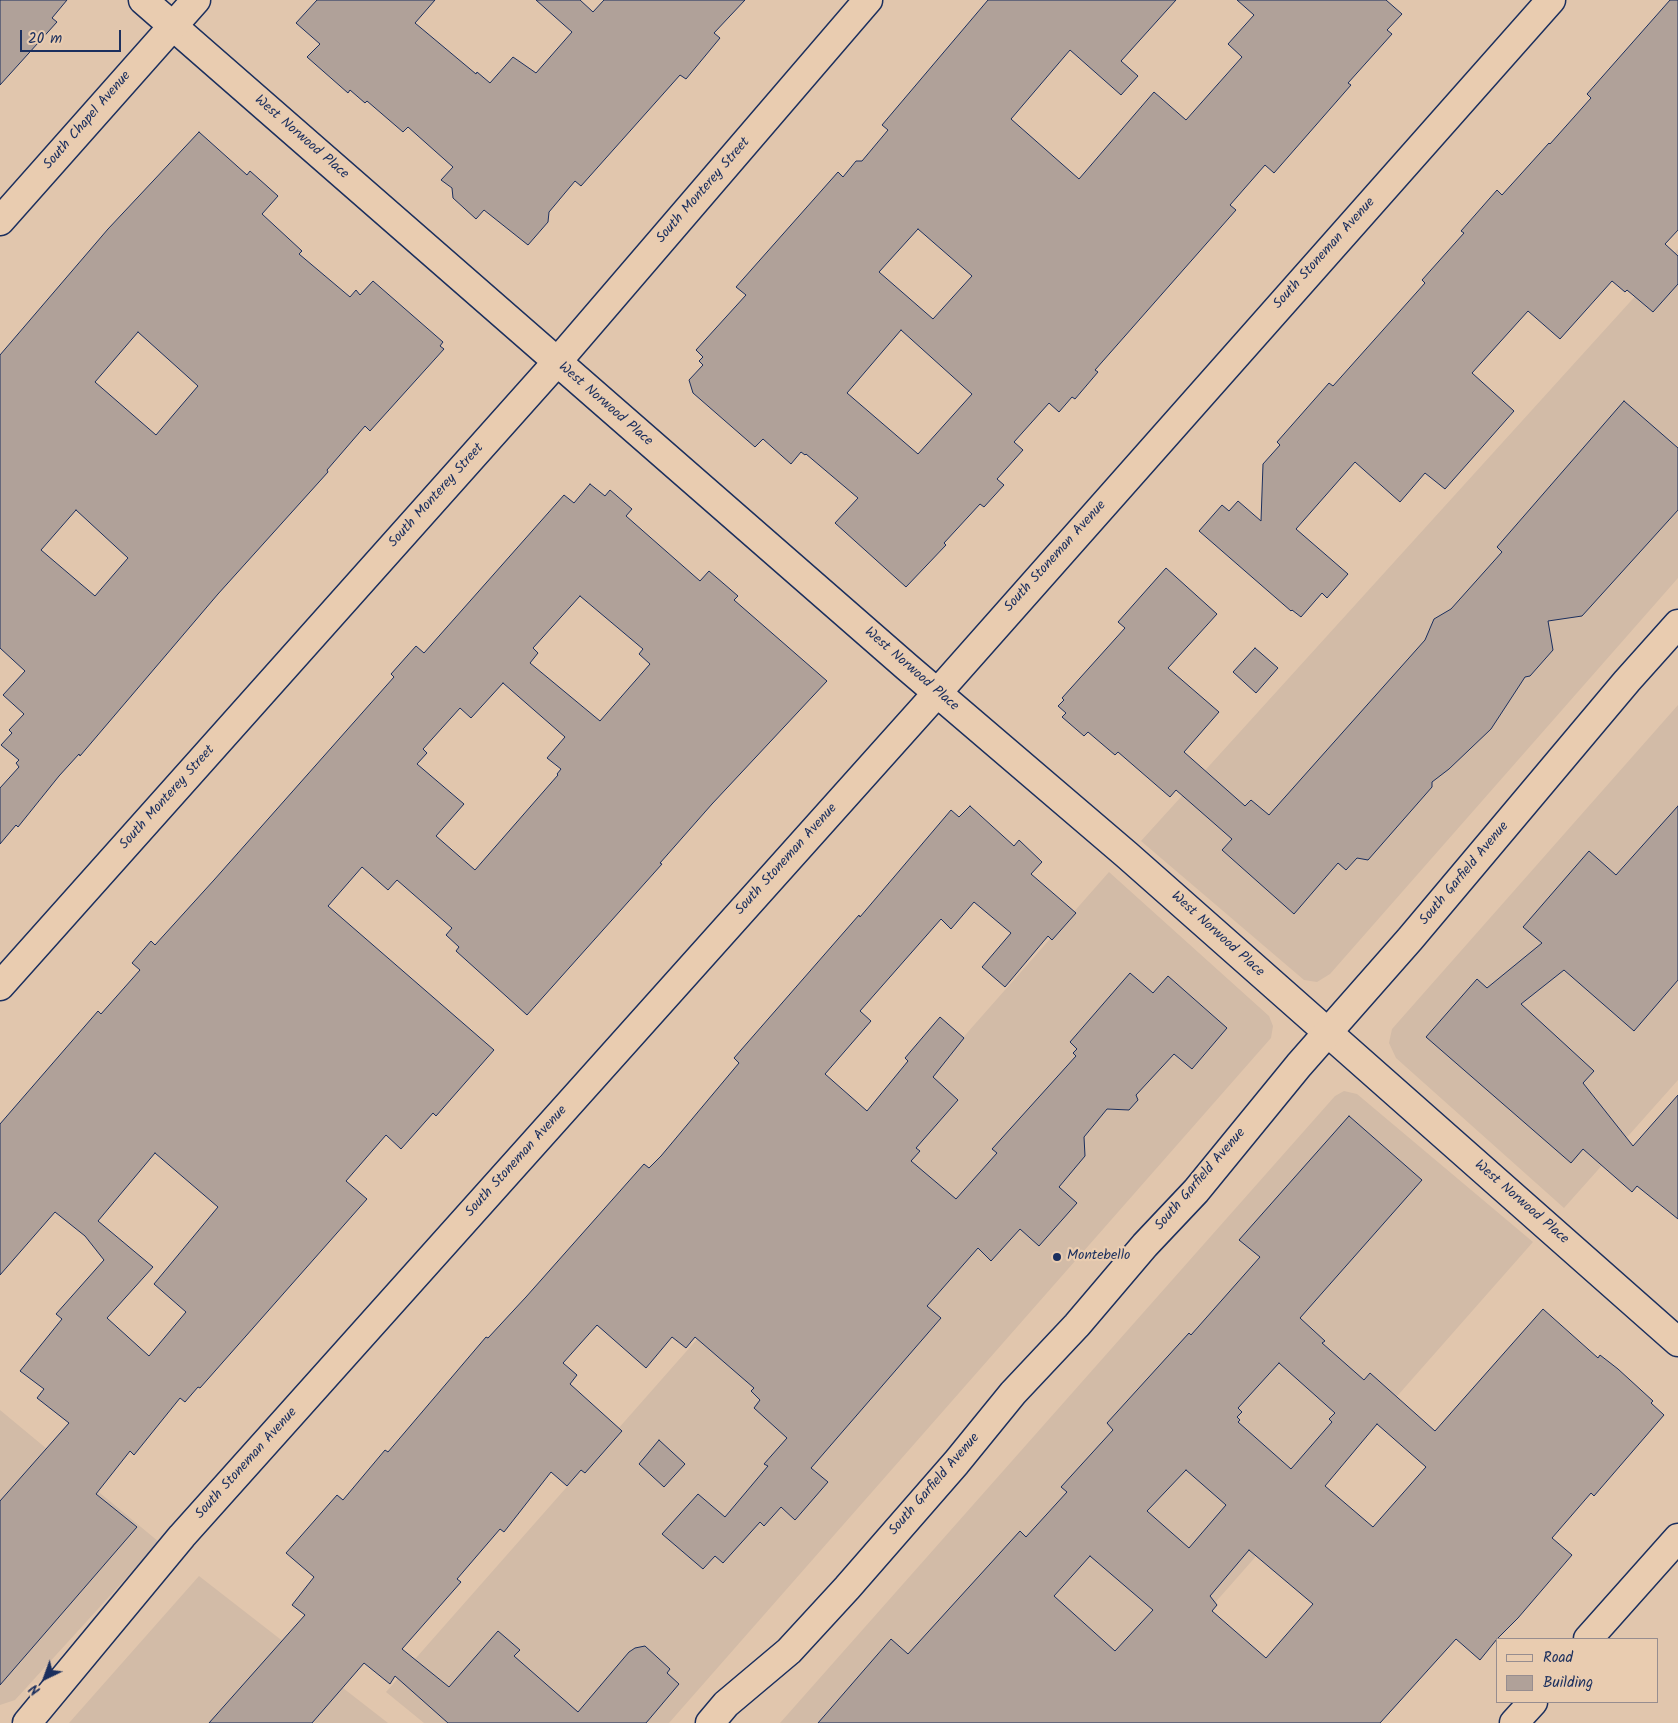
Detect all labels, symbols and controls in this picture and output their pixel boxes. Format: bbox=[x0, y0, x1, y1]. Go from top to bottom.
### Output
scale bar bbox=[22, 20, 124, 52]
text: 20 m bbox=[28, 27, 62, 51]
street label: South Chapel Avenue bbox=[41, 68, 135, 174]
street label: West Norwood Place bbox=[250, 92, 352, 184]
street label: South Monterey Street bbox=[654, 135, 754, 247]
street label: South Stoneman Avenue bbox=[1271, 195, 1379, 313]
street label: West Norwood Place bbox=[554, 359, 656, 451]
street label: South Monterey Street bbox=[386, 441, 488, 551]
street label: South Stoneman Avenue bbox=[1002, 498, 1110, 616]
street label: West Norwood Place bbox=[860, 624, 962, 716]
street label: South Monterey Street bbox=[117, 743, 219, 853]
street label: South Stoneman Avenue bbox=[733, 801, 841, 919]
street label: South Garfield Avenue bbox=[1417, 819, 1513, 929]
street label: West Norwood Place bbox=[1167, 889, 1267, 981]
street label: South Stoneman Avenue bbox=[463, 1103, 571, 1221]
street label: South Garfield Avenue bbox=[1152, 1126, 1250, 1234]
street label: West Norwood Place bbox=[1470, 1157, 1572, 1249]
place label: Montebello bbox=[1067, 1249, 1130, 1265]
marker: Montebello bbox=[1051, 1251, 1063, 1263]
street label: South Stoneman Avenue bbox=[193, 1405, 301, 1523]
street label: South Garfield Avenue bbox=[886, 1431, 984, 1539]
legend bbox=[1496, 1638, 1658, 1703]
text: Road bbox=[1543, 1646, 1573, 1670]
north arrow bbox=[20, 1653, 70, 1703]
text: Building bbox=[1543, 1671, 1593, 1695]
text: N bbox=[24, 1678, 46, 1700]

